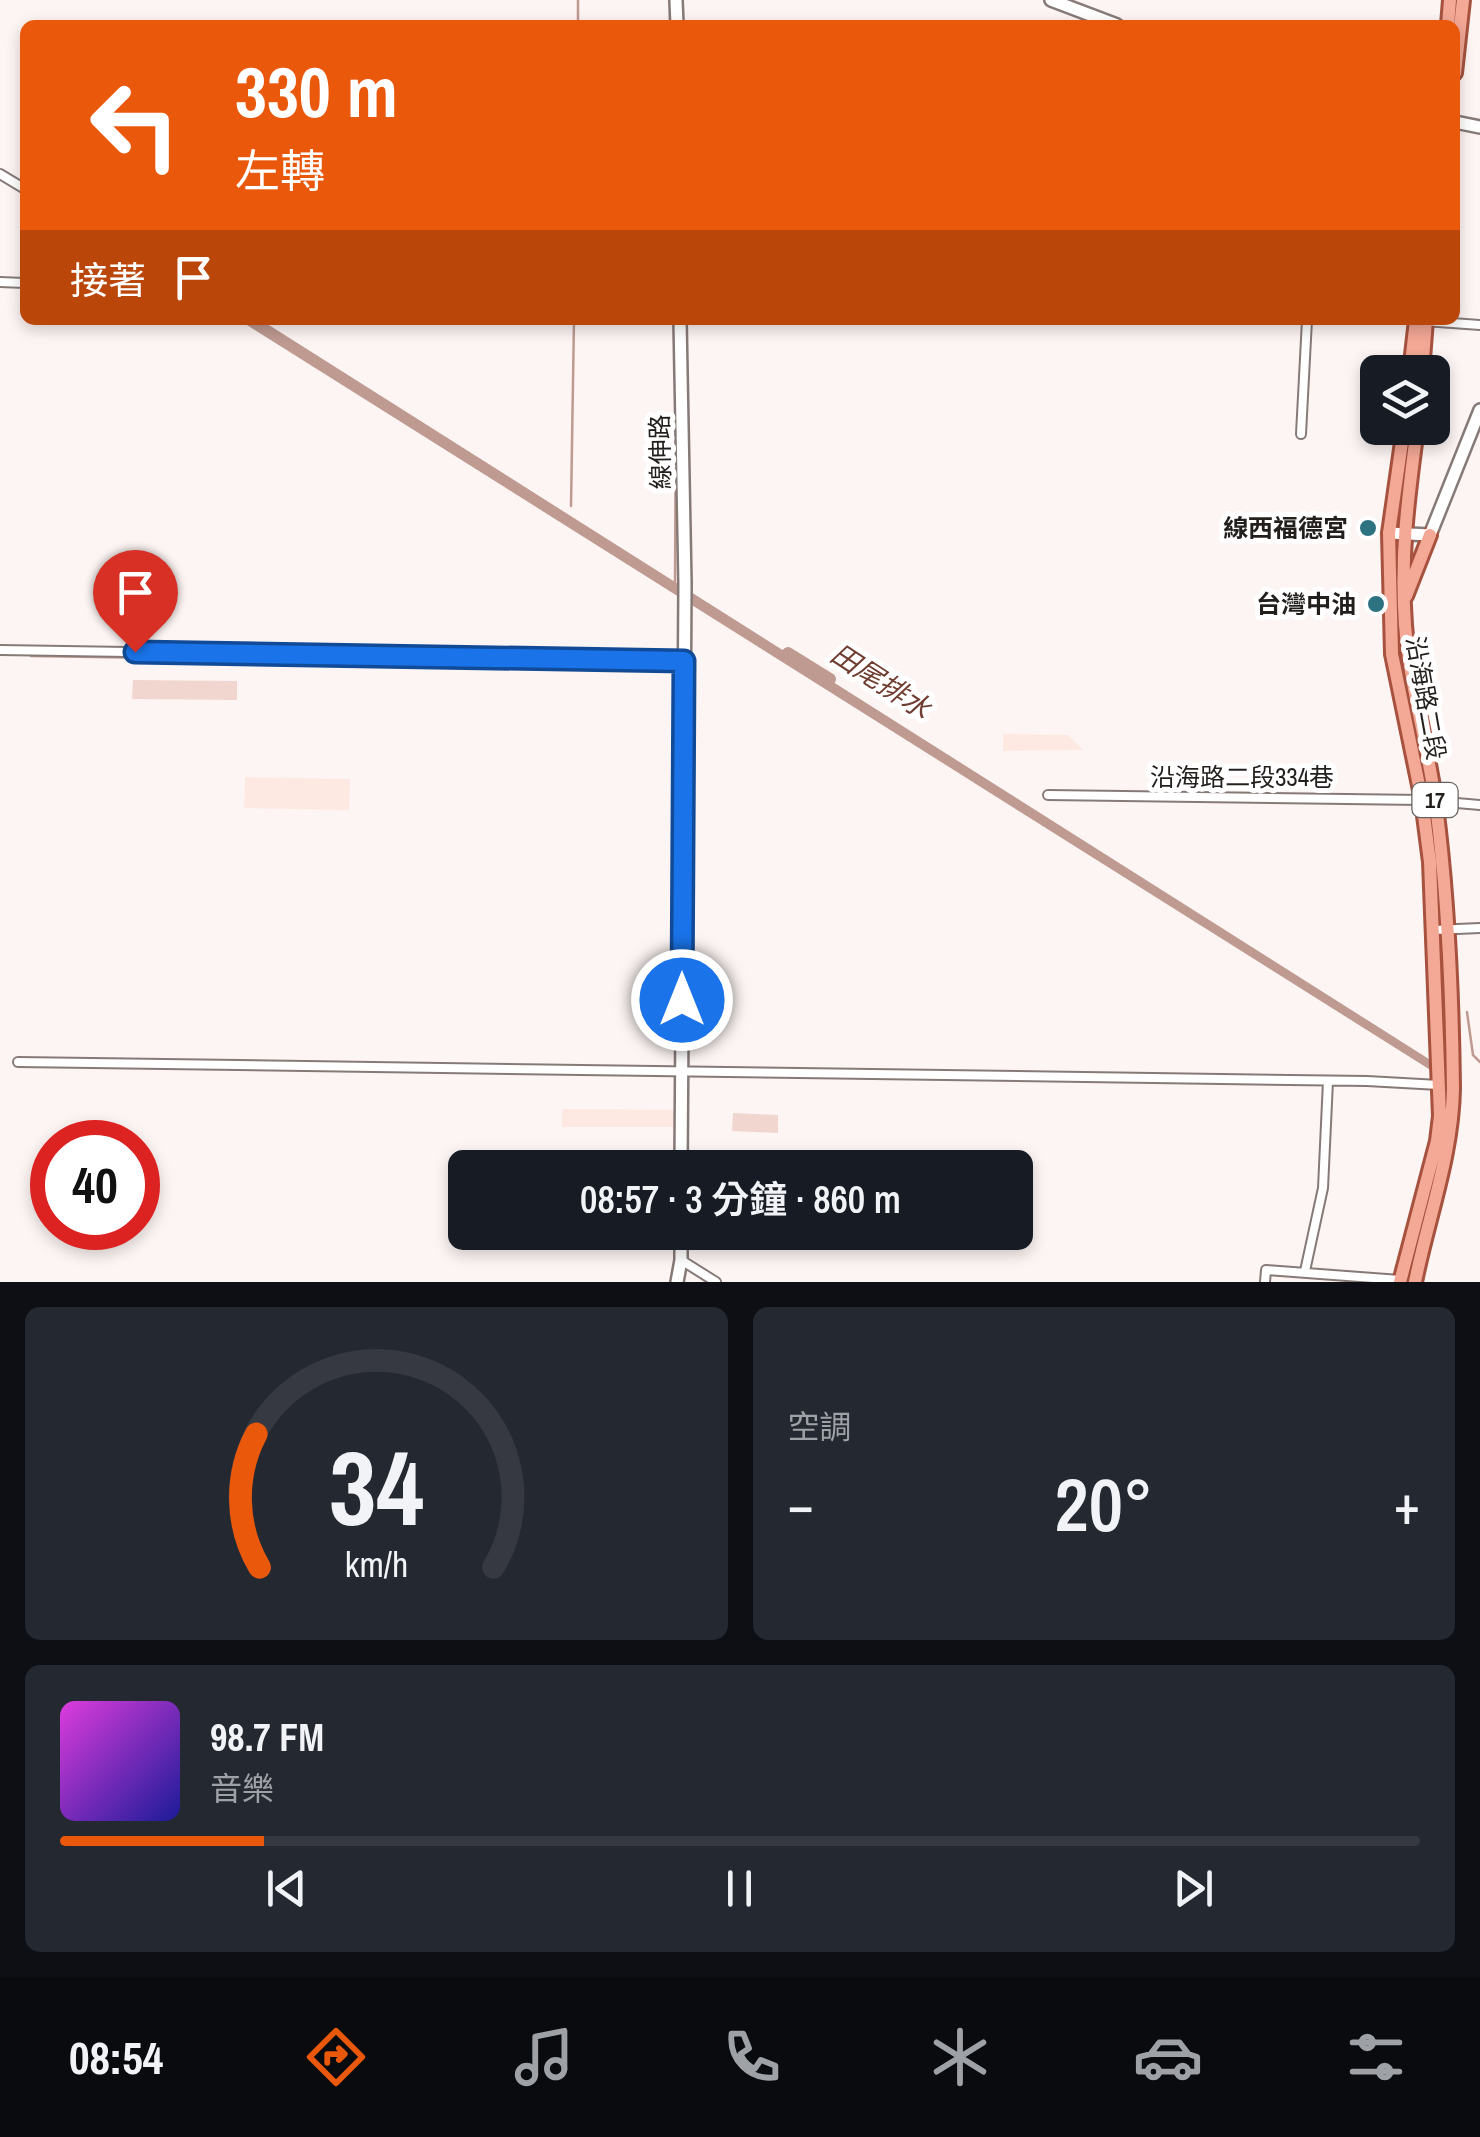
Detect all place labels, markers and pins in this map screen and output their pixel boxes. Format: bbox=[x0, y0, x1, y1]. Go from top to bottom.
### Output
place label: 線西福德宮 bbox=[1223, 511, 1348, 545]
marker: 線西福德宮 bbox=[1357, 517, 1379, 539]
pin bbox=[93, 550, 178, 653]
place label: 台灣中油 bbox=[1256, 587, 1356, 621]
marker: 台灣中油 bbox=[1365, 593, 1387, 615]

